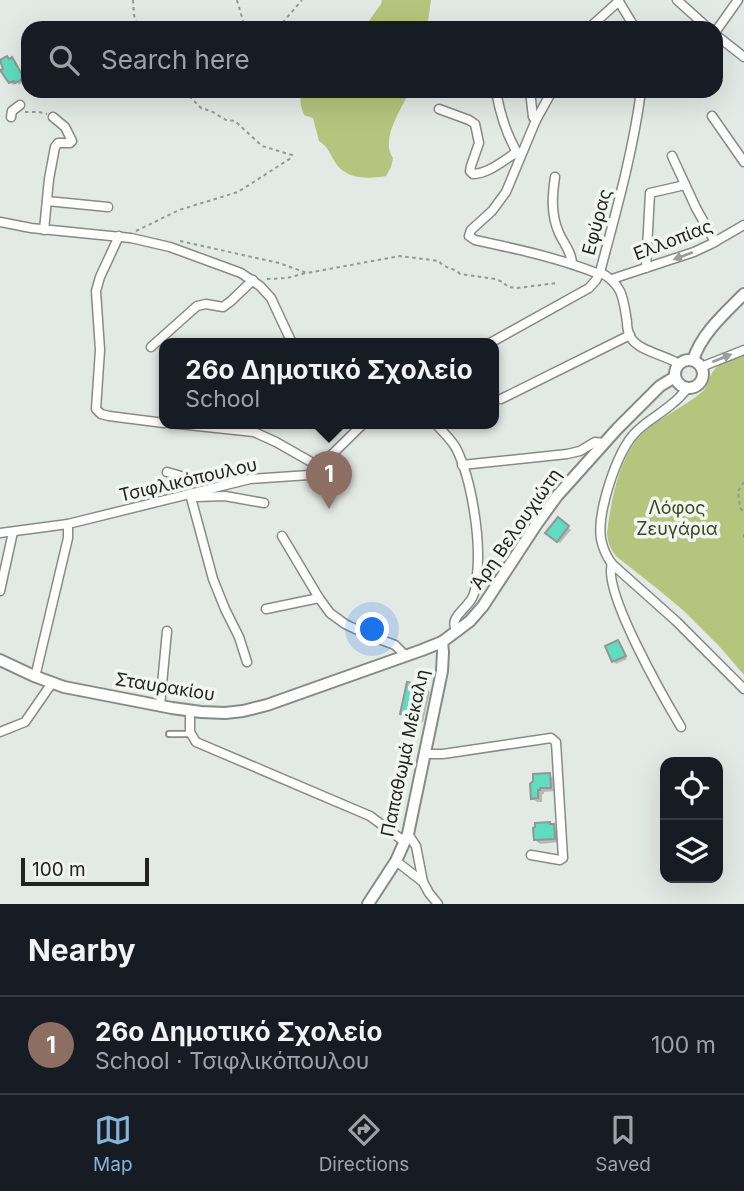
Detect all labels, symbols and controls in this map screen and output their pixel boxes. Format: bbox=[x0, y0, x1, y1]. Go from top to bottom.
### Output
search box bbox=[21, 21, 723, 98]
icon: search bbox=[45, 41, 83, 79]
text: Search here bbox=[101, 44, 250, 75]
street label: Εφύρας bbox=[578, 186, 615, 257]
street label: Ελλοπίας bbox=[630, 215, 715, 264]
one-way arrow bbox=[673, 250, 694, 261]
popup bbox=[159, 338, 499, 429]
one-way arrow bbox=[712, 352, 733, 363]
text: 26ο Δημοτικό Σχολείο bbox=[185, 354, 473, 385]
text: School bbox=[185, 385, 260, 413]
pin: 1 bbox=[306, 451, 352, 509]
street label: Τσιφλικόπουλου bbox=[117, 453, 259, 506]
street label: Άρη Βελουχιώτη bbox=[466, 464, 565, 593]
park label: Λόφος Ζευγάρια bbox=[636, 497, 718, 539]
your location bbox=[355, 612, 389, 646]
street label: Παπαθωμά Μέκαλη bbox=[376, 667, 433, 839]
street label: Σταυρακίου bbox=[114, 668, 216, 705]
map controls bbox=[660, 757, 723, 883]
button: locate bbox=[660, 757, 723, 820]
button: layers bbox=[660, 820, 723, 883]
scale bar bbox=[21, 855, 149, 887]
text: 100 m bbox=[32, 858, 86, 881]
text: Nearby bbox=[28, 932, 136, 968]
text: 26ο Δημοτικό Σχολείο bbox=[95, 1016, 382, 1047]
text: 1 bbox=[46, 1031, 56, 1059]
text: 100 m bbox=[651, 1031, 716, 1059]
text: School · Τσιφλικόπουλου bbox=[95, 1047, 369, 1075]
tab: Map bbox=[93, 1111, 133, 1176]
tab: Directions bbox=[319, 1111, 409, 1176]
tab: Saved bbox=[595, 1111, 651, 1176]

